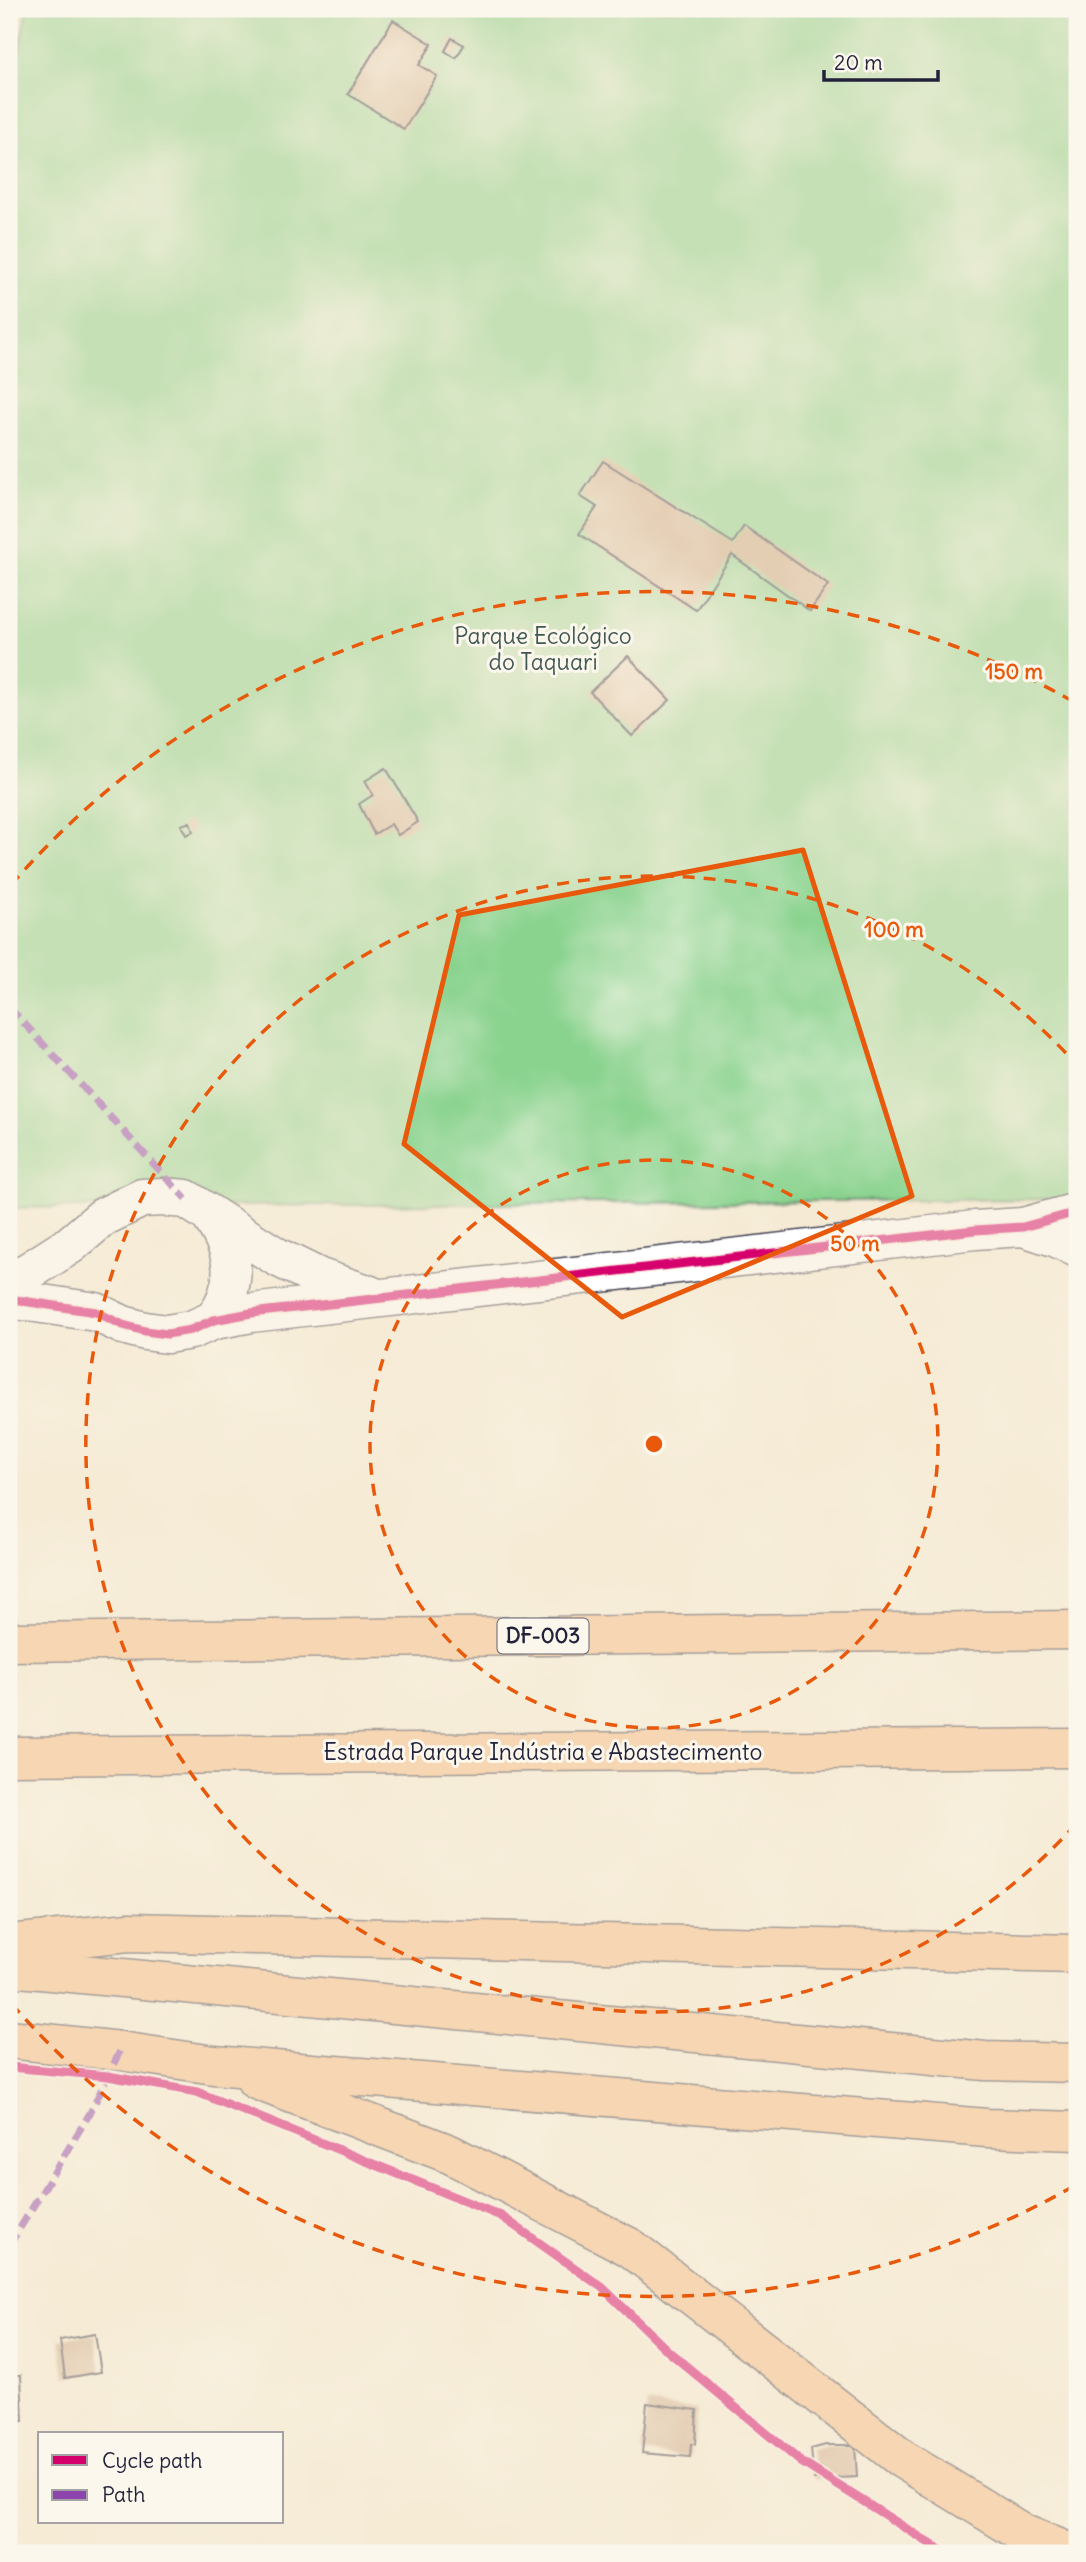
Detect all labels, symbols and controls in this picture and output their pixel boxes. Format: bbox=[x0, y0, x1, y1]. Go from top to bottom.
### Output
scale bar bbox=[824, 38, 937, 82]
text: 20 m bbox=[834, 49, 883, 76]
park label: Parque Ecológico do Taquari bbox=[454, 621, 632, 676]
text: 150 m bbox=[985, 658, 1043, 685]
text: 100 m bbox=[864, 916, 924, 943]
text: 50 m bbox=[830, 1230, 880, 1257]
centre of rings bbox=[642, 1432, 666, 1456]
road number: DF-003 bbox=[498, 1618, 588, 1654]
street label: Estrada Parque Indústria e Abastecimento bbox=[323, 1737, 763, 1766]
legend bbox=[38, 2432, 284, 2524]
text: Cycle path bbox=[102, 2447, 202, 2474]
text: Path bbox=[102, 2481, 145, 2508]

